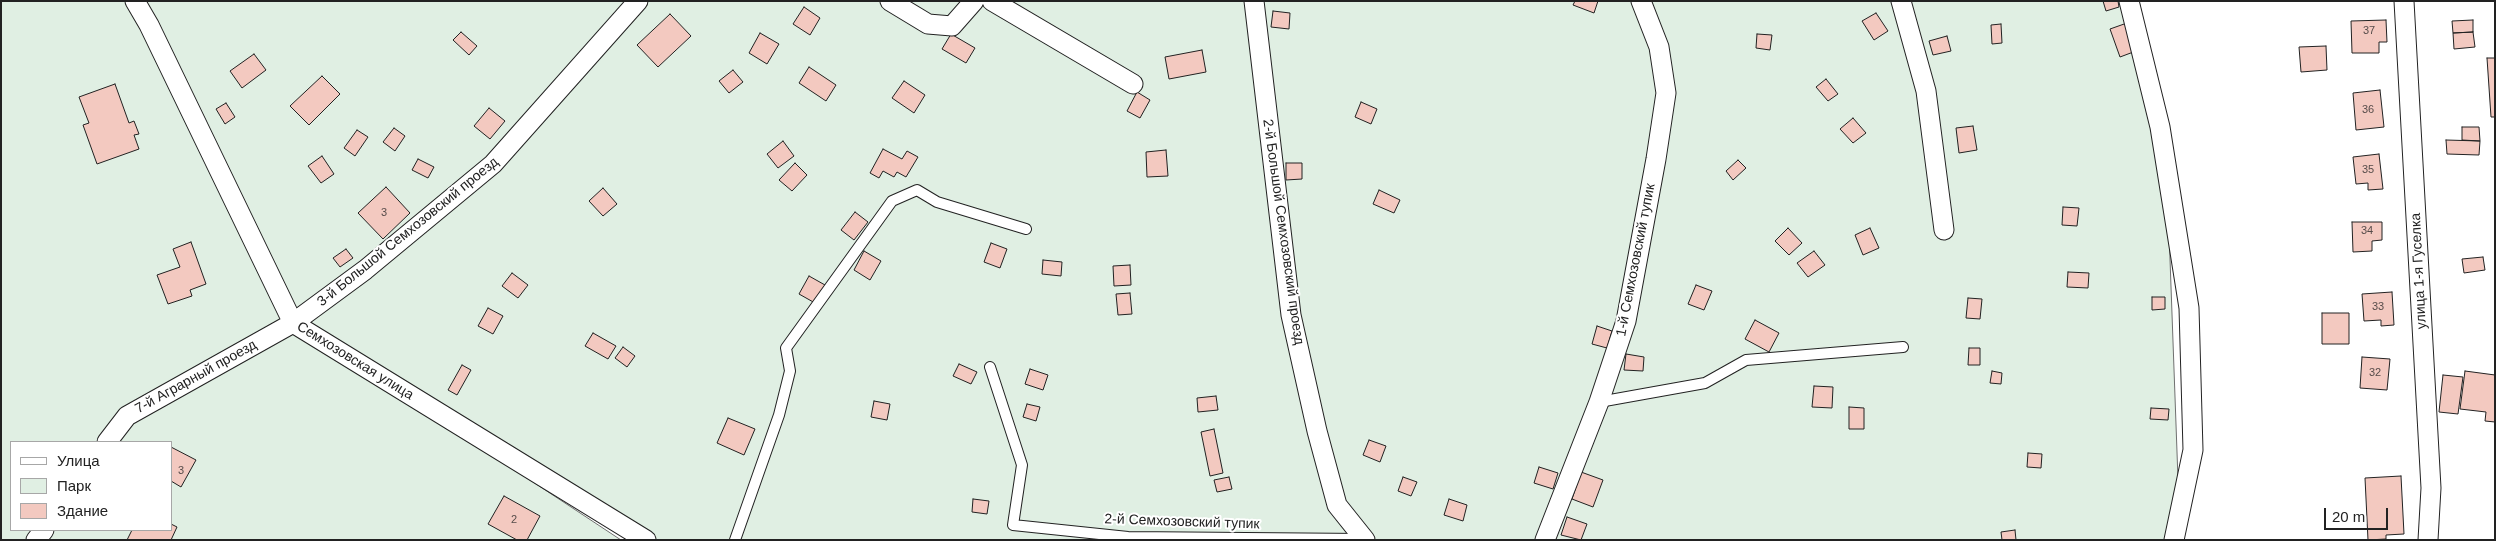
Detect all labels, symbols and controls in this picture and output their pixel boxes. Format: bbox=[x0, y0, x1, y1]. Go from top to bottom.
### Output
house number: 37 bbox=[2363, 24, 2375, 38]
house number: 36 bbox=[2362, 103, 2374, 117]
street label: 2-й Большой Семхозовский проезд bbox=[1259, 118, 1307, 346]
street label: 3-й Большой Семхозовский проезд bbox=[314, 154, 502, 310]
house number: 35 bbox=[2362, 163, 2374, 177]
street label: 1-й Семхозовский тупик bbox=[1613, 182, 1659, 338]
house number: 3 bbox=[381, 206, 387, 220]
street label: улица 1-я Гуселка bbox=[2408, 212, 2430, 330]
house number: 34 bbox=[2361, 224, 2373, 238]
house number: 33 bbox=[2372, 300, 2384, 314]
street label: Семхозовская улица bbox=[294, 318, 416, 404]
street label: 7-й Аграрный проезд bbox=[132, 337, 260, 417]
house number: 32 bbox=[2369, 366, 2381, 380]
legend bbox=[10, 441, 172, 531]
text: Улица bbox=[57, 452, 100, 469]
house number: 3 bbox=[178, 464, 184, 478]
text: Парк bbox=[57, 477, 91, 494]
scale bar bbox=[2326, 498, 2390, 530]
text: Здание bbox=[57, 502, 108, 519]
text: 20 m bbox=[2332, 508, 2365, 525]
street label: 2-й Семхозовский тупик bbox=[1104, 511, 1260, 533]
house number: 2 bbox=[511, 513, 517, 527]

